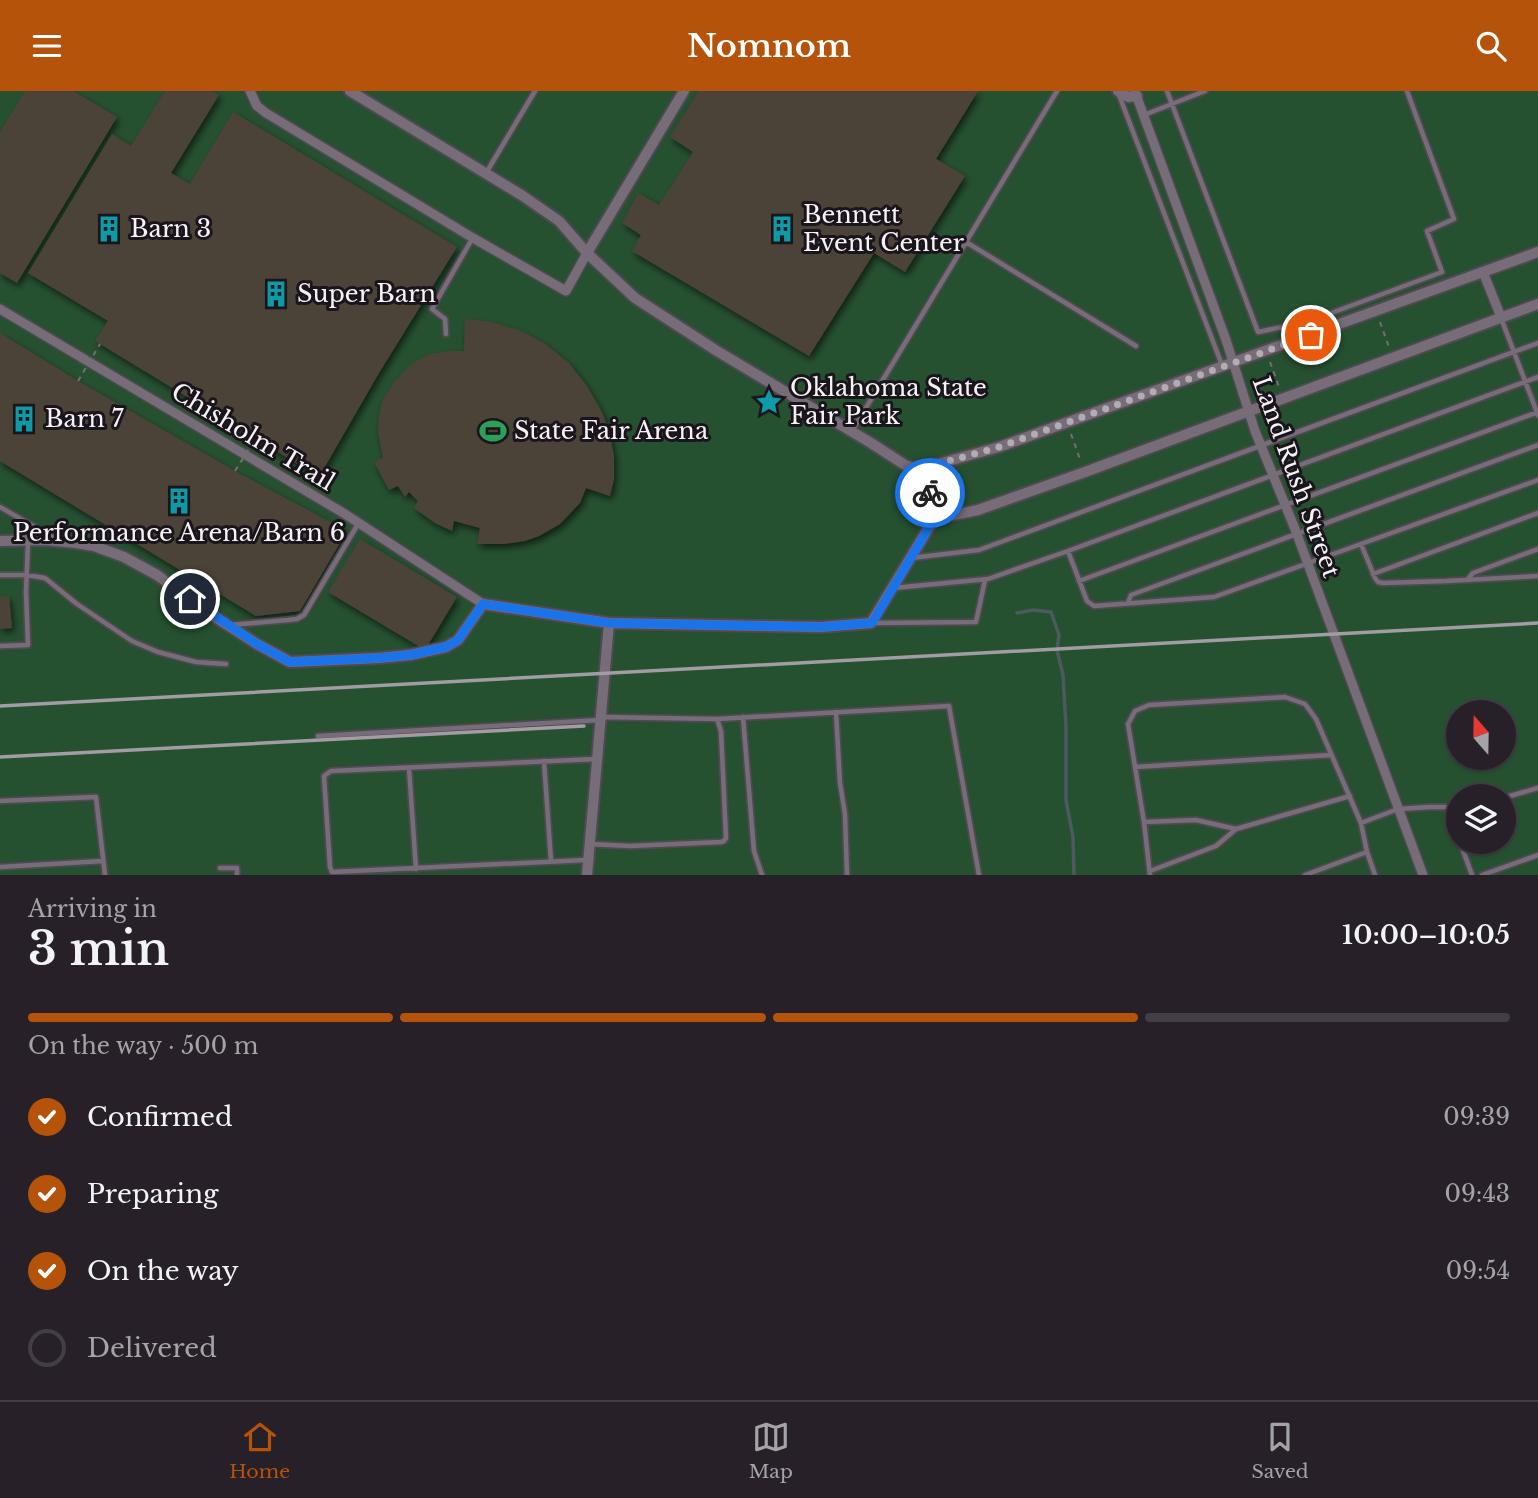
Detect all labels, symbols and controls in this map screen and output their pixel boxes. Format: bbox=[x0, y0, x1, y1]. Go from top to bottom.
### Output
text: Nomnom bbox=[687, 26, 851, 66]
icon: menu bbox=[28, 27, 66, 65]
icon: search bbox=[1472, 27, 1510, 65]
place label: Bennett Event Center bbox=[803, 200, 965, 257]
building icon: Barn 3 bbox=[94, 214, 124, 244]
place label: Barn 3 bbox=[130, 214, 211, 243]
building icon: Bennett Event Center bbox=[767, 214, 797, 244]
building icon: Super Barn bbox=[261, 279, 291, 309]
place label: Super Barn bbox=[297, 279, 436, 308]
pin bbox=[1281, 305, 1341, 365]
icon: bag bbox=[1292, 316, 1330, 354]
street label: Land Rush Street bbox=[1247, 372, 1346, 581]
place label: Oklahoma State Fair Park bbox=[790, 373, 987, 430]
street label: Chisholm Trail bbox=[166, 376, 340, 497]
place icon: Oklahoma State Fair Park bbox=[754, 387, 784, 417]
building icon: Barn 7 bbox=[9, 404, 39, 434]
place label: Barn 7 bbox=[45, 404, 125, 433]
sports icon: State Fair Arena bbox=[478, 416, 508, 446]
place label: State Fair Arena bbox=[514, 416, 709, 445]
courier bbox=[895, 458, 965, 528]
icon: bike bbox=[911, 474, 949, 512]
building icon: Performance Arena/Barn 6 bbox=[164, 486, 194, 516]
place label: Performance Arena/Barn 6 bbox=[13, 518, 345, 547]
pin bbox=[160, 569, 220, 629]
icon: home bbox=[171, 580, 209, 618]
north arrow bbox=[1446, 700, 1516, 770]
map controls bbox=[1446, 700, 1516, 854]
button: layers bbox=[1446, 784, 1516, 854]
text: Arriving in bbox=[28, 895, 157, 923]
text: 10:00–10:05 bbox=[1342, 919, 1510, 951]
text: 3 min bbox=[28, 920, 169, 977]
text: On the way · 500 m bbox=[28, 1032, 258, 1060]
icon: check bbox=[28, 1098, 66, 1136]
text: Confirmed bbox=[87, 1101, 232, 1133]
text: 09:39 bbox=[1443, 1103, 1510, 1131]
icon: check bbox=[28, 1175, 66, 1213]
text: Preparing bbox=[87, 1178, 219, 1210]
text: 09:43 bbox=[1445, 1180, 1510, 1208]
icon: check bbox=[28, 1252, 66, 1290]
text: On the way bbox=[87, 1255, 239, 1287]
text: 09:54 bbox=[1446, 1257, 1510, 1285]
text: Delivered bbox=[87, 1332, 217, 1364]
tab: Home bbox=[229, 1418, 290, 1483]
tab: Map bbox=[749, 1418, 793, 1483]
tab: Saved bbox=[1251, 1418, 1309, 1483]

